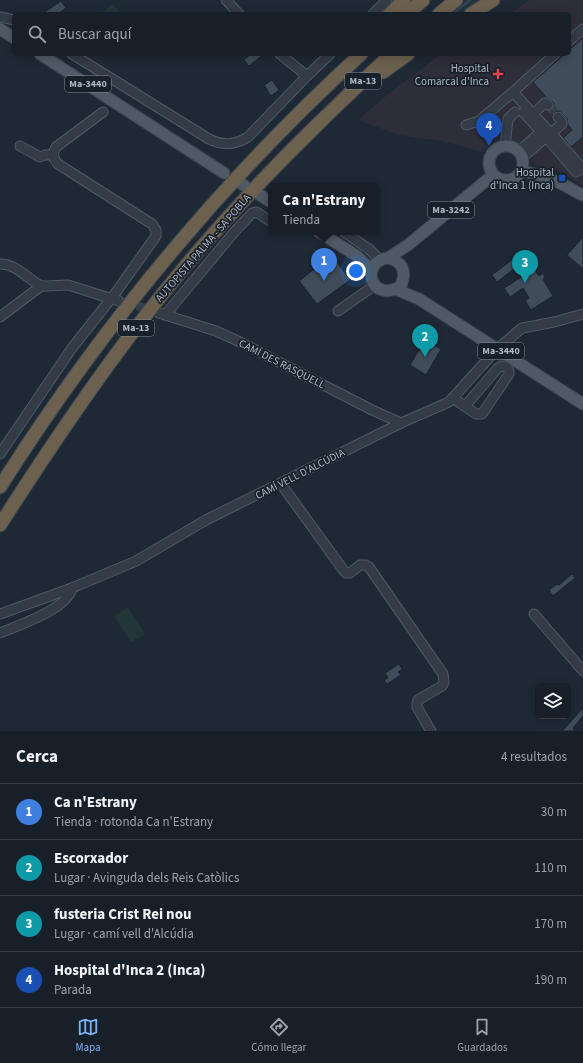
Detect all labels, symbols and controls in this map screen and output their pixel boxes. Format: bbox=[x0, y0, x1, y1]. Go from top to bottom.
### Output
search box bbox=[12, 12, 571, 56]
icon: search bbox=[26, 23, 48, 45]
text: Buscar aquí bbox=[58, 24, 131, 45]
place label: Hospital Comarcal d'Inca bbox=[415, 61, 489, 89]
marker: Hospital Comarcal d'Inca bbox=[492, 68, 504, 80]
road number: Ma-13 bbox=[345, 73, 381, 89]
road number: Ma-3440 bbox=[65, 76, 111, 92]
pin: 4 bbox=[476, 113, 502, 146]
place label: Hospital d'Inca 1 (Inca) bbox=[490, 165, 554, 193]
marker: Hospital d'Inca 1 (Inca) bbox=[557, 173, 567, 183]
popup bbox=[268, 183, 380, 235]
text: Ca n'Estrany bbox=[283, 190, 365, 211]
street label: AUTOPISTA PALMA - SA POBLA bbox=[152, 191, 254, 305]
road number: Ma-3242 bbox=[428, 202, 474, 218]
text: Tienda bbox=[283, 211, 320, 229]
pin: 1 bbox=[311, 248, 337, 281]
pin: 3 bbox=[512, 250, 538, 283]
your location bbox=[346, 261, 366, 281]
road number: Ma-13 bbox=[118, 320, 154, 336]
pin: 2 bbox=[412, 324, 438, 357]
street label: CAMÍ DES RASQUELL bbox=[236, 336, 328, 393]
road number: Ma-3440 bbox=[478, 343, 524, 359]
street label: CAMÍ VELL D'ALCÚDIA bbox=[253, 445, 347, 503]
map controls bbox=[535, 683, 571, 719]
button: layers bbox=[535, 683, 571, 719]
text: Cerca bbox=[16, 745, 58, 769]
text: 4 resultados bbox=[501, 748, 567, 766]
text: Ca n'Estrany bbox=[54, 792, 137, 813]
text: 1 bbox=[26, 803, 32, 821]
text: 30 m bbox=[541, 803, 567, 821]
text: Tienda · rotonda Ca n'Estrany bbox=[54, 813, 213, 831]
text: Escorxador bbox=[54, 848, 128, 869]
text: 2 bbox=[26, 859, 32, 877]
text: 110 m bbox=[534, 859, 567, 877]
text: Lugar · Avinguda dels Reis Catòlics bbox=[54, 869, 239, 887]
text: fusteria Crist Rei nou bbox=[54, 904, 192, 925]
text: 3 bbox=[26, 915, 32, 933]
text: 170 m bbox=[534, 915, 567, 933]
text: Lugar · camí vell d'Alcúdia bbox=[54, 925, 194, 943]
text: Hospital d'Inca 2 (Inca) bbox=[54, 960, 205, 981]
text: 4 bbox=[26, 971, 32, 989]
text: 190 m bbox=[534, 971, 567, 989]
text: Parada bbox=[54, 981, 92, 999]
tab: Mapa bbox=[75, 1016, 100, 1055]
tab: Cómo llegar bbox=[251, 1016, 306, 1055]
tab: Guardados bbox=[457, 1016, 508, 1055]

